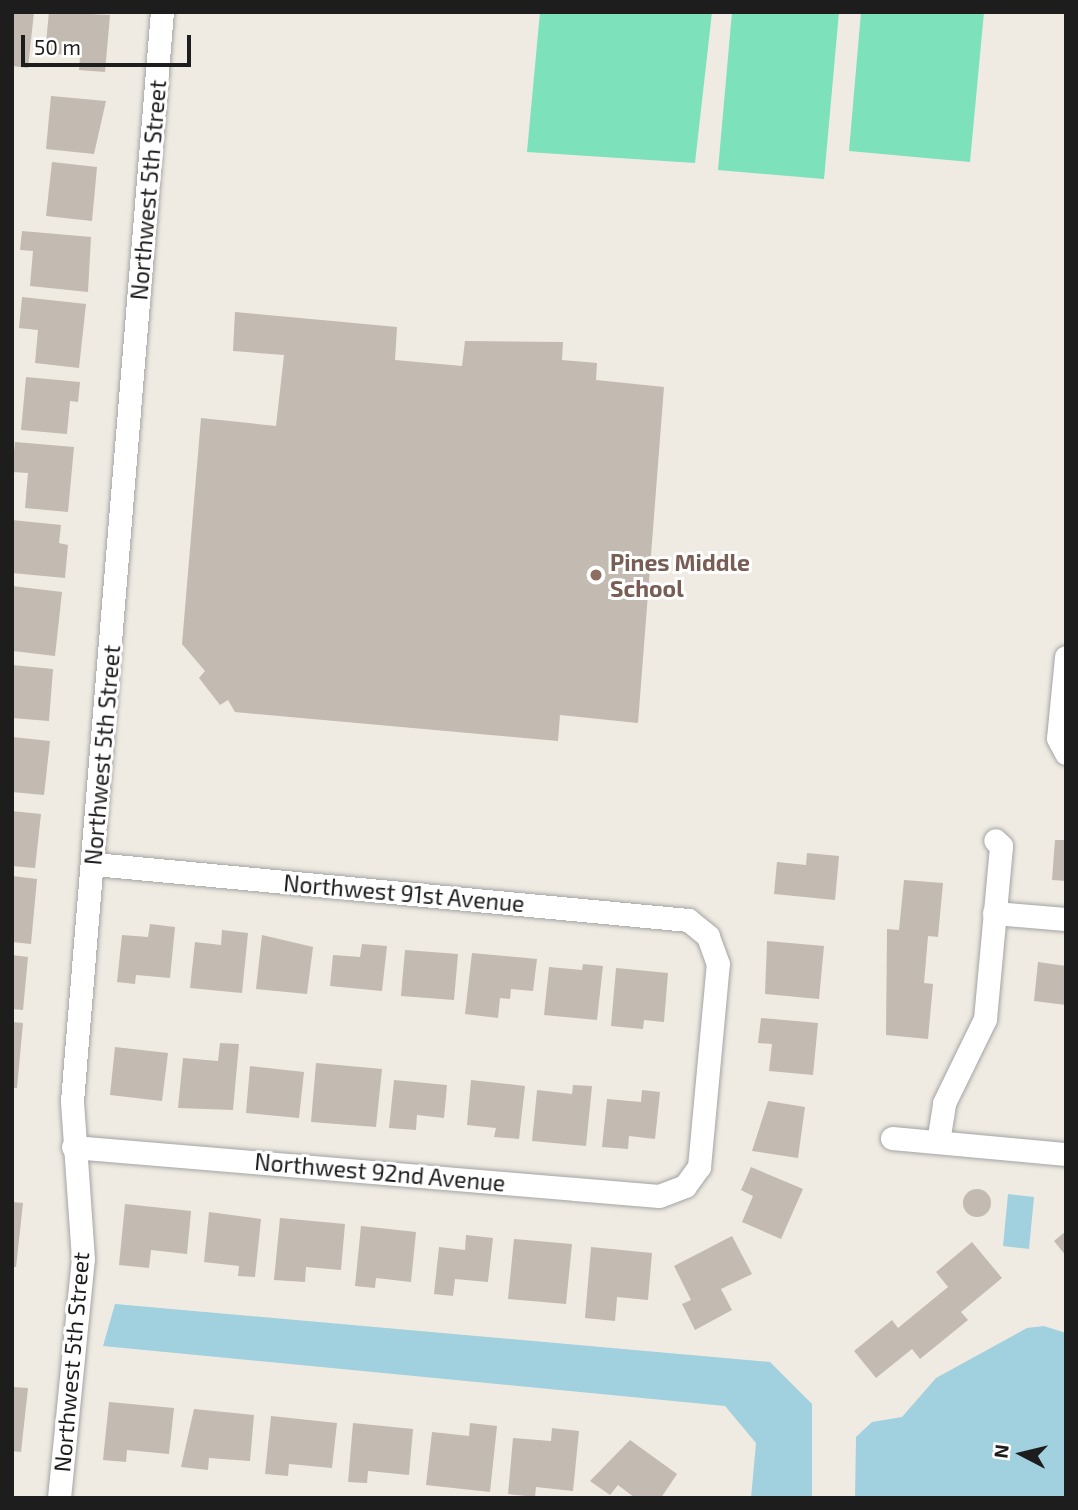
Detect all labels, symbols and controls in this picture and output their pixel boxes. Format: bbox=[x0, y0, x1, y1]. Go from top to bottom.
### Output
scale bar bbox=[24, 21, 194, 65]
text: 50 m bbox=[34, 34, 81, 59]
street label: Northwest 5th Street bbox=[125, 79, 171, 301]
place label: Pines Middle School bbox=[610, 548, 750, 602]
marker: Pines Middle School bbox=[588, 567, 604, 583]
street label: Northwest 5th Street bbox=[79, 644, 125, 866]
street label: Northwest 91st Avenue bbox=[282, 869, 526, 917]
street label: Northwest 92nd Avenue bbox=[253, 1147, 507, 1197]
street label: Northwest 5th Street bbox=[48, 1251, 94, 1473]
north arrow bbox=[987, 1419, 1057, 1489]
text: N bbox=[988, 1443, 1013, 1460]

